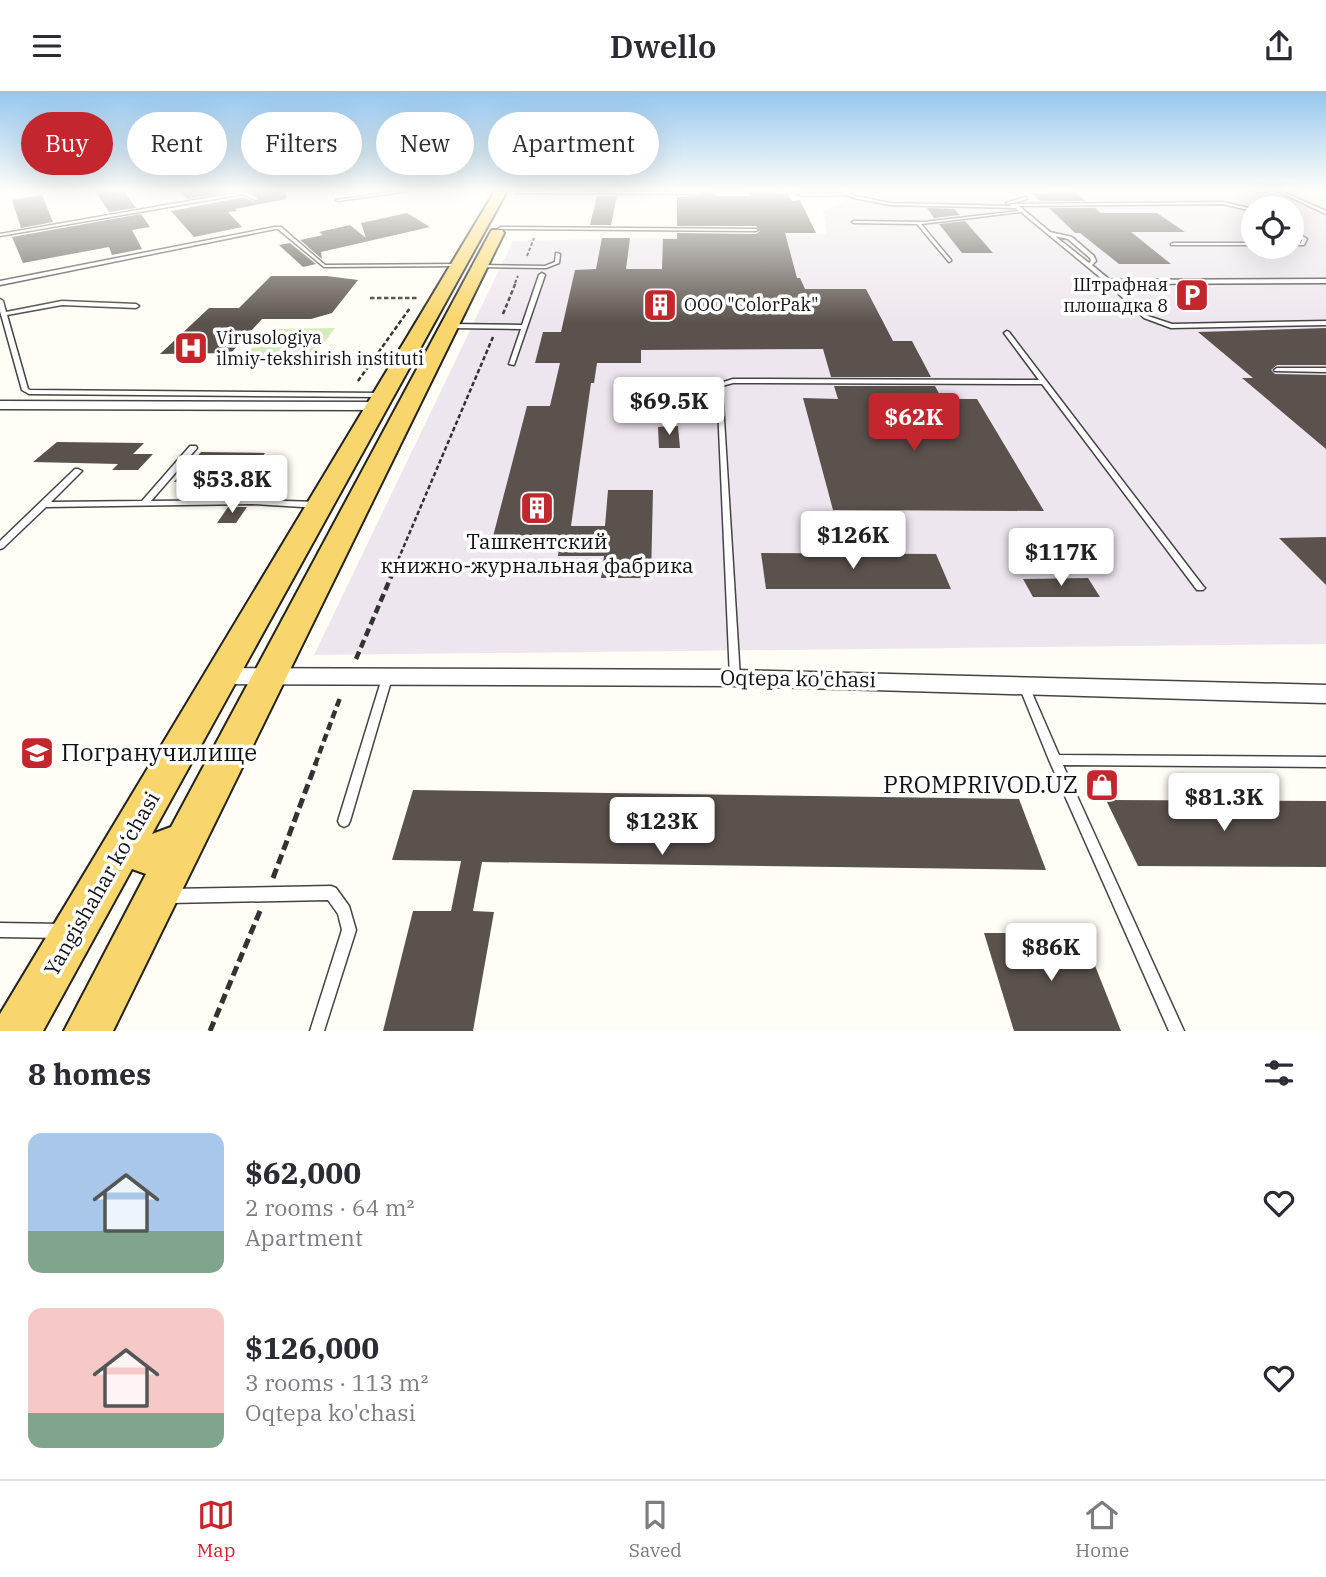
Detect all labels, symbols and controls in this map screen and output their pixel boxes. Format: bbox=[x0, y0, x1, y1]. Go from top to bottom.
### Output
text: Dwello bbox=[610, 25, 716, 67]
icon: menu bbox=[28, 27, 66, 65]
icon: share bbox=[1260, 27, 1298, 65]
chip: Buy bbox=[21, 112, 113, 175]
chip: Rent bbox=[127, 112, 227, 175]
chip: Filters bbox=[241, 112, 362, 175]
chip: New bbox=[376, 112, 474, 175]
chip: Apartment bbox=[488, 112, 659, 175]
map controls bbox=[1241, 196, 1304, 259]
button: locate bbox=[1241, 196, 1304, 259]
place label: Штрафная плошадка 8 bbox=[1063, 273, 1168, 317]
parking icon: Штрафная плошадка 8 bbox=[1173, 276, 1211, 314]
building icon: OOO "ColorPak" bbox=[641, 286, 679, 324]
place label: OOO "ColorPak" bbox=[684, 293, 818, 316]
place label: Virusologiya ilmiy-tekshirish instituti bbox=[216, 326, 424, 370]
hospital icon: Virusologiya ilmiy-tekshirish instituti bbox=[172, 329, 210, 367]
pin: $69.5K bbox=[612, 377, 726, 437]
text: $69.5K bbox=[629, 385, 709, 415]
pin: $62K bbox=[873, 393, 955, 453]
text: $62K bbox=[885, 401, 943, 431]
pin: $53.8K bbox=[175, 455, 289, 515]
text: $53.8K bbox=[192, 463, 272, 493]
building icon: Ташкентский книжно-журнальная фабрика bbox=[518, 489, 556, 527]
pin: $126K bbox=[804, 511, 902, 571]
text: $126K bbox=[817, 519, 889, 549]
place label: Ташкентский книжно-журнальная фабрика bbox=[380, 527, 694, 579]
pin: $117K bbox=[1012, 529, 1110, 588]
text: $117K bbox=[1025, 536, 1097, 566]
street label: Oqtepa ko'chasi bbox=[720, 663, 876, 693]
school or university icon: Погранучилище bbox=[18, 734, 56, 772]
place label: Погранучилище bbox=[61, 736, 257, 768]
shop icon: PROMPRIVOD.UZ bbox=[1083, 766, 1121, 804]
place label: PROMPRIVOD.UZ bbox=[883, 768, 1078, 800]
pin: $81.3K bbox=[1167, 773, 1281, 833]
text: $81.3K bbox=[1184, 781, 1264, 811]
street label: Yangishahar ko‘chasi bbox=[37, 786, 165, 981]
pin: $123K bbox=[613, 797, 711, 857]
text: $123K bbox=[626, 805, 698, 835]
pin: $86K bbox=[1010, 923, 1092, 983]
text: $86K bbox=[1022, 931, 1080, 961]
text: 8 homes bbox=[28, 1054, 151, 1093]
icon: filters bbox=[1260, 1054, 1298, 1092]
text: $62,000 bbox=[245, 1153, 361, 1192]
icon: home bbox=[84, 1161, 168, 1245]
icon: heart bbox=[1260, 1184, 1298, 1222]
text: 2 rooms · 64 m² bbox=[245, 1192, 415, 1222]
text: Apartment bbox=[245, 1222, 363, 1252]
text: $126,000 bbox=[245, 1328, 379, 1367]
icon: home bbox=[84, 1336, 168, 1420]
icon: heart bbox=[1260, 1359, 1298, 1397]
text: 3 rooms · 113 m² bbox=[245, 1367, 428, 1397]
text: Oqtepa ko'chasi bbox=[245, 1397, 416, 1427]
tab: Map bbox=[197, 1496, 235, 1562]
tab: Saved bbox=[629, 1496, 682, 1562]
tab: Home bbox=[1075, 1496, 1129, 1562]

